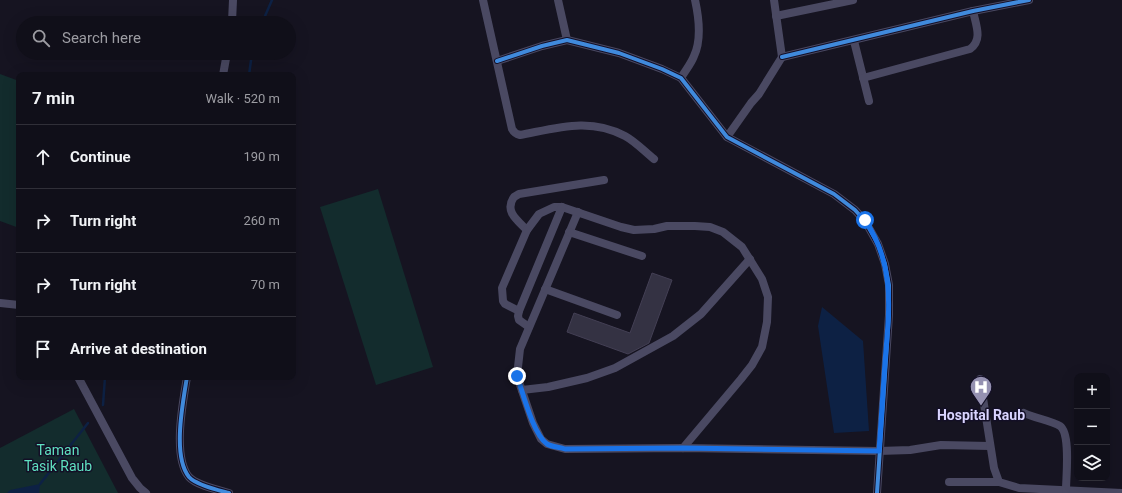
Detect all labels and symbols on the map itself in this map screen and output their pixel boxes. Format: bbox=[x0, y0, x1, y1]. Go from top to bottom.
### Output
route start bbox=[856, 211, 874, 229]
route end bbox=[508, 367, 526, 385]
hospital icon: Hospital Raub bbox=[968, 374, 994, 407]
place label: Hospital Raub bbox=[937, 407, 1025, 423]
park label: Taman Tasik Raub bbox=[24, 442, 92, 474]

